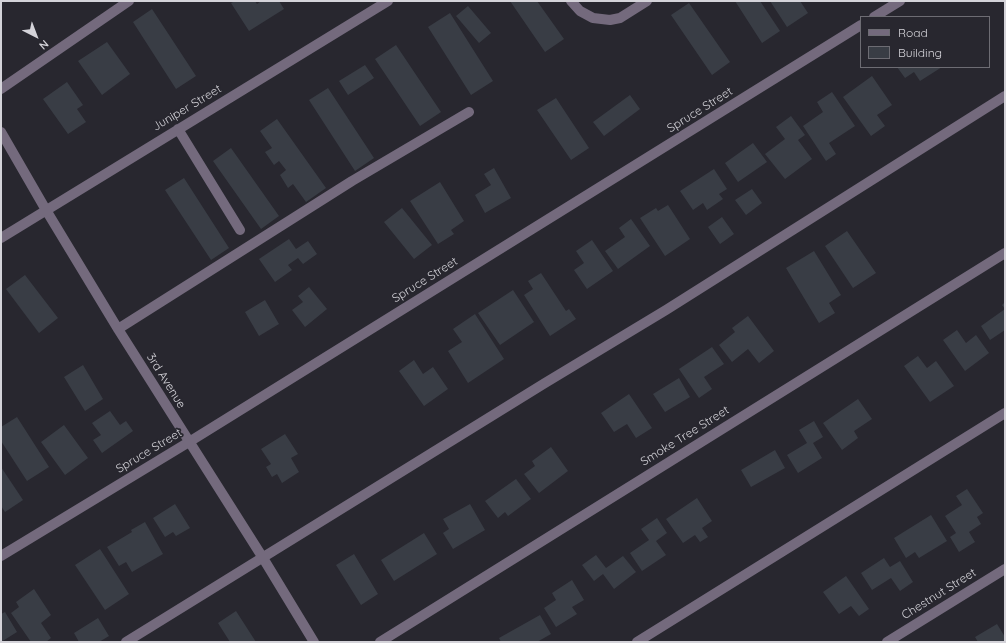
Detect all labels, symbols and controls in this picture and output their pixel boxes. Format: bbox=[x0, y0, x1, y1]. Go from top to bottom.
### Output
north arrow bbox=[16, 16, 56, 56]
legend bbox=[860, 16, 990, 68]
text: Road bbox=[898, 25, 928, 40]
text: N bbox=[36, 37, 52, 53]
text: Building bbox=[898, 45, 942, 60]
street label: Juniper Street bbox=[150, 82, 224, 134]
street label: Spruce Street bbox=[665, 84, 735, 136]
street label: Spruce Street bbox=[390, 254, 460, 306]
street label: 3rd Avenue bbox=[143, 351, 189, 411]
street label: Smoke Tree Street bbox=[638, 403, 732, 469]
street label: Spruce Street bbox=[113, 426, 185, 476]
street label: Chestnut Street bbox=[899, 565, 979, 623]

